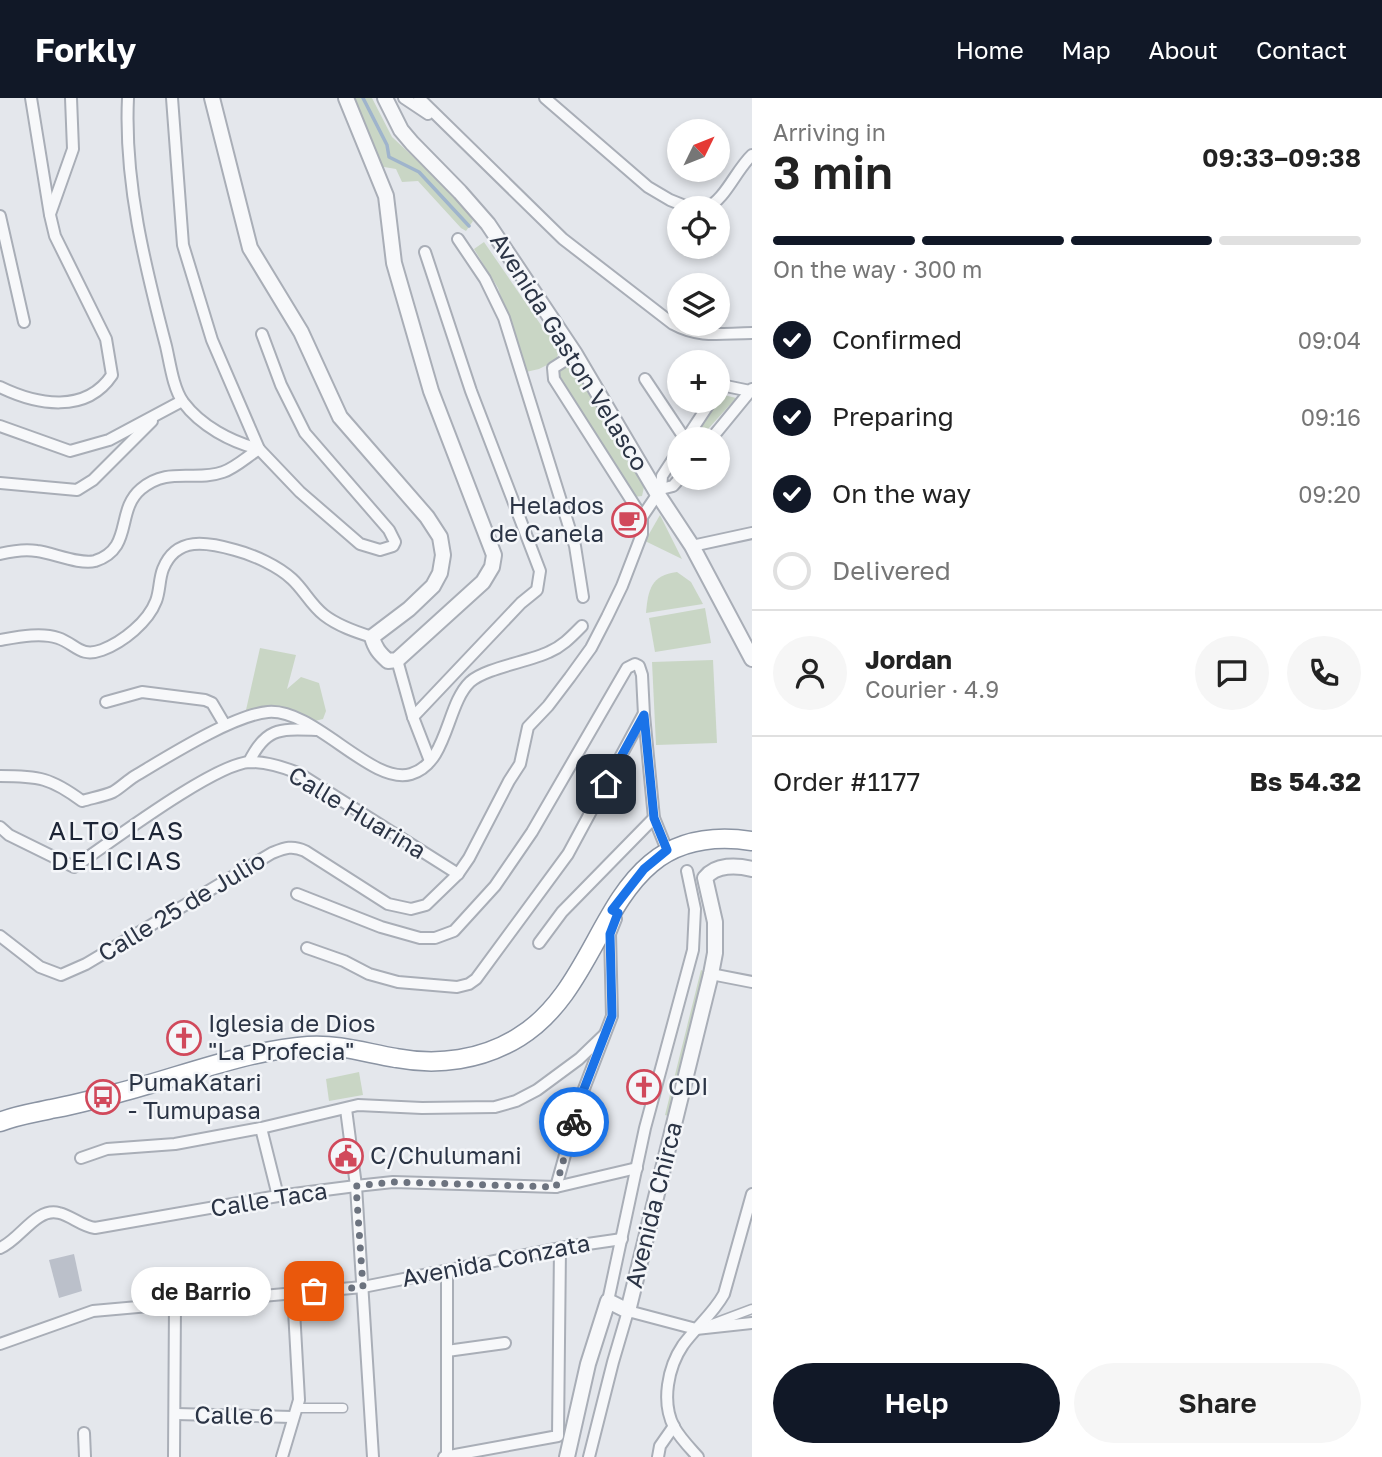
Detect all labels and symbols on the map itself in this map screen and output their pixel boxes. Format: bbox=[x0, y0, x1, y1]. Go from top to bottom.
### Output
north arrow bbox=[667, 119, 730, 182]
street label: Avenida Gaston Velasco bbox=[485, 227, 655, 475]
place label: Helados de Canela bbox=[490, 490, 604, 547]
cafe icon: Helados de Canela bbox=[610, 501, 648, 539]
pin bbox=[576, 754, 636, 814]
street label: Calle Huarina bbox=[284, 759, 432, 864]
district label: ALTO LAS DELICIAS bbox=[49, 815, 185, 876]
street label: Calle 25 de Julio bbox=[92, 844, 270, 967]
place label: Iglesia de Dios "La Profecia" bbox=[208, 1008, 375, 1065]
church icon: Iglesia de Dios "La Profecia" bbox=[165, 1019, 203, 1057]
place label: PumaKatari - Tumupasa bbox=[128, 1067, 262, 1124]
church icon: CDI bbox=[625, 1068, 663, 1106]
place label: CDI bbox=[668, 1071, 709, 1100]
bus stop icon: PumaKatari - Tumupasa bbox=[84, 1078, 122, 1116]
courier bbox=[539, 1087, 609, 1157]
street label: Avenida Chirca bbox=[618, 1119, 687, 1291]
public building icon: C/Chulumani bbox=[327, 1137, 365, 1175]
place label: C/Chulumani bbox=[370, 1140, 522, 1169]
street label: Calle Taca bbox=[208, 1175, 329, 1222]
street label: Avenida Conzata bbox=[399, 1227, 592, 1292]
pin bbox=[284, 1261, 344, 1321]
callout: de Barrio bbox=[132, 1266, 272, 1316]
street label: Calle 6 bbox=[194, 1399, 274, 1430]

